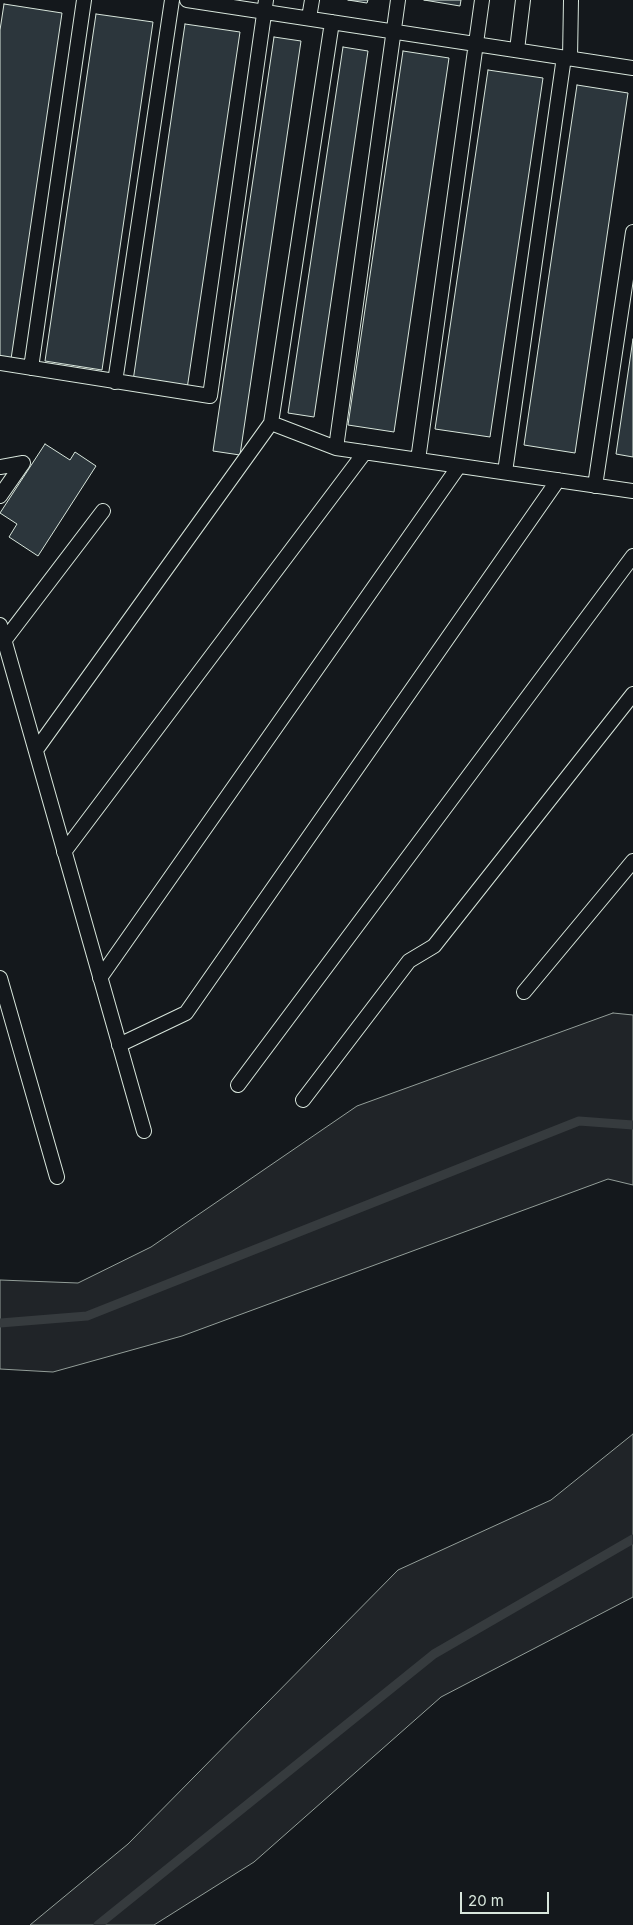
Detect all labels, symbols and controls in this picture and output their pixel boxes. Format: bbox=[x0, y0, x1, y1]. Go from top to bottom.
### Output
scale bar bbox=[463, 1882, 552, 1914]
text: 20 m bbox=[468, 1891, 504, 1910]

